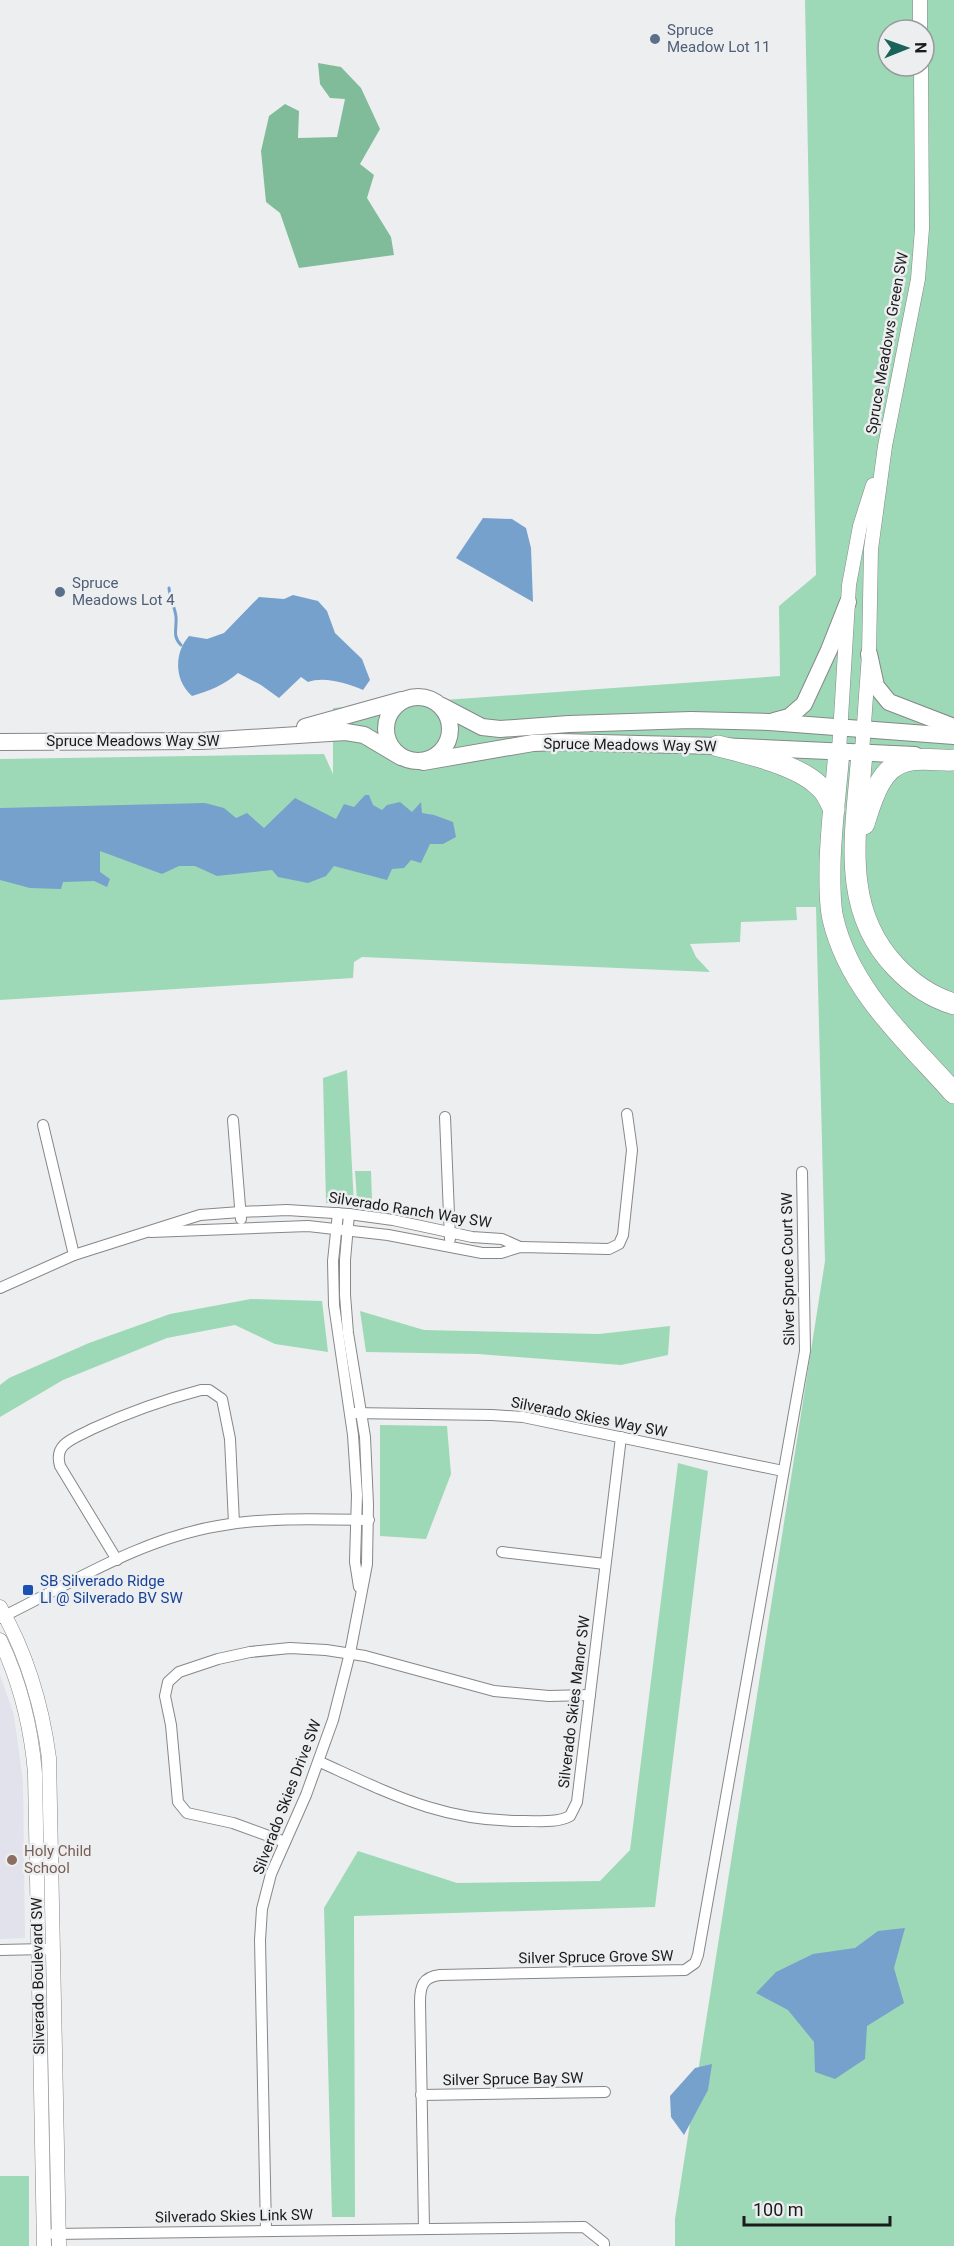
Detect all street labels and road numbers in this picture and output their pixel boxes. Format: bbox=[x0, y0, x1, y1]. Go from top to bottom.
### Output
street label: Spruce Meadows Green SW bbox=[862, 251, 912, 435]
street label: Spruce Meadows Way SW bbox=[46, 732, 220, 750]
street label: Spruce Meadows Way SW bbox=[543, 734, 717, 756]
street label: Silverado Ranch Way SW bbox=[327, 1188, 493, 1232]
street label: Silver Spruce Court SW bbox=[778, 1192, 798, 1346]
street label: Silverado Skies Way SW bbox=[509, 1393, 669, 1441]
street label: Silverado Skies Manor SW bbox=[554, 1615, 594, 1789]
street label: Silverado Skies Drive SW bbox=[249, 1717, 325, 1877]
street label: Silverado Boulevard SW bbox=[28, 1897, 48, 2055]
street label: Silver Spruce Grove SW bbox=[518, 1947, 674, 1967]
street label: Silver Spruce Bay SW bbox=[442, 2069, 584, 2089]
street label: Silverado Skies Link SW bbox=[155, 2206, 313, 2226]

